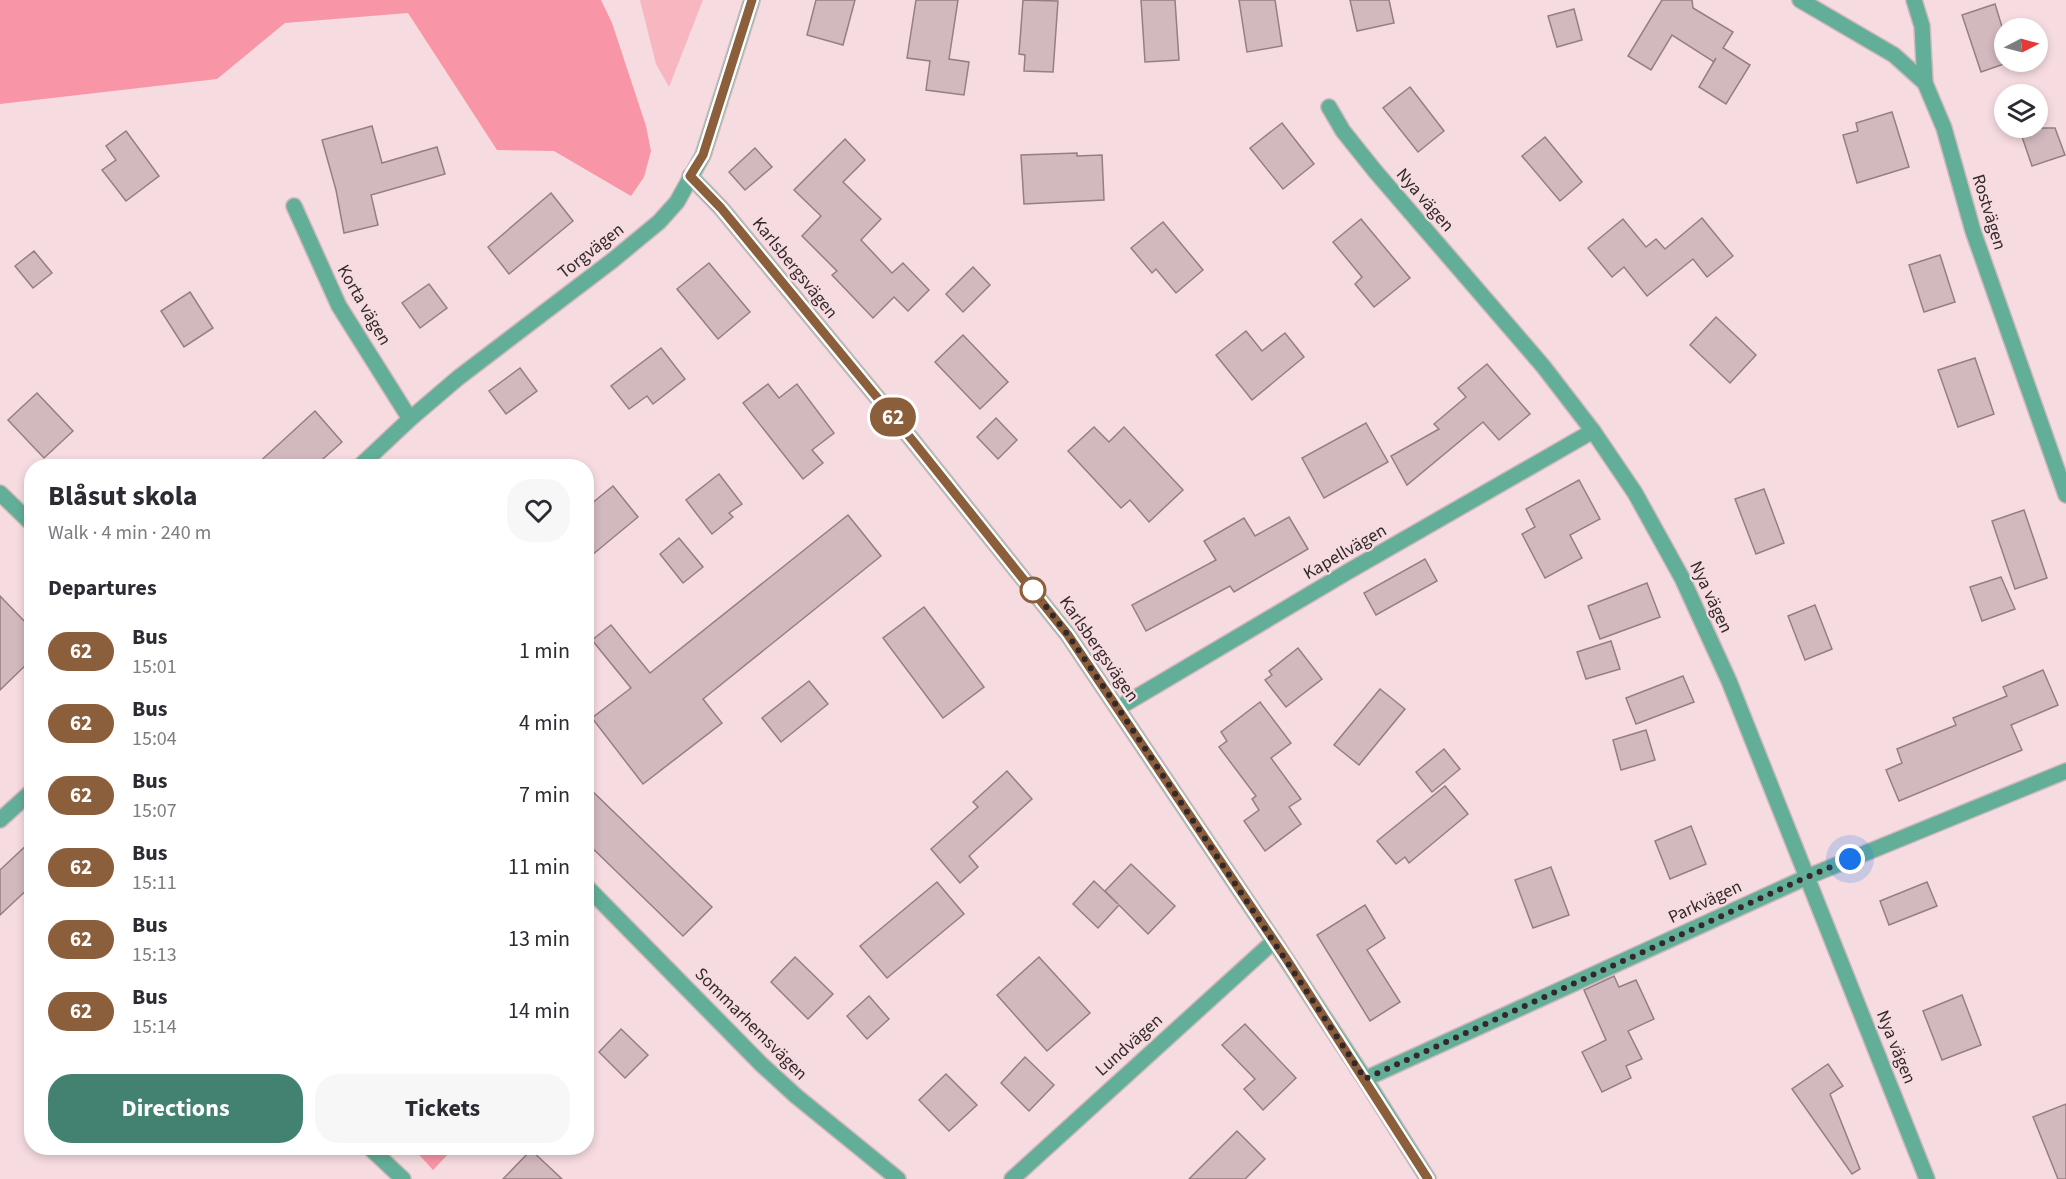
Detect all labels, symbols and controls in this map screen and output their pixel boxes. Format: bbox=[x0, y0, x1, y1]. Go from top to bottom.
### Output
north arrow bbox=[1994, 18, 2048, 72]
map controls bbox=[1994, 18, 2048, 138]
button: layers bbox=[1994, 84, 2048, 138]
street label: Nya vägen bbox=[1390, 163, 1460, 237]
street label: Rostvägen bbox=[1966, 171, 2012, 253]
street label: Karlsbergsvägen bbox=[746, 212, 844, 324]
street label: Torgvägen bbox=[553, 217, 629, 285]
street label: Korta vägen bbox=[331, 260, 397, 350]
line badge: 62 bbox=[866, 398, 920, 436]
text: 62 bbox=[882, 402, 904, 432]
text: Blåsut skola bbox=[48, 476, 198, 516]
button: heart bbox=[507, 479, 570, 542]
street label: Kapellvägen bbox=[1299, 518, 1391, 586]
text: Walk · 4 min · 240 m bbox=[48, 519, 211, 547]
street label: Nya vägen bbox=[1683, 557, 1739, 637]
text: Departures bbox=[48, 572, 157, 604]
unlabelled marker bbox=[1020, 577, 1046, 603]
street label: Karlsbergsvägen bbox=[1053, 591, 1145, 707]
text: Bus bbox=[132, 621, 168, 653]
text: 1 min bbox=[519, 635, 570, 667]
text: 62 bbox=[70, 636, 92, 666]
text: 15:01 bbox=[132, 653, 177, 681]
text: Bus bbox=[132, 693, 168, 725]
text: 4 min bbox=[519, 707, 570, 739]
text: 62 bbox=[70, 708, 92, 738]
text: 15:04 bbox=[132, 725, 177, 753]
text: Bus bbox=[132, 765, 168, 797]
text: 7 min bbox=[519, 779, 570, 811]
text: 62 bbox=[70, 780, 92, 810]
text: 15:07 bbox=[132, 797, 177, 825]
text: Bus bbox=[132, 837, 168, 869]
your location bbox=[1835, 844, 1865, 874]
text: 11 min bbox=[508, 851, 570, 883]
text: 62 bbox=[70, 852, 92, 882]
text: 15:11 bbox=[132, 869, 177, 897]
street label: Parkvägen bbox=[1664, 874, 1746, 930]
text: Bus bbox=[132, 909, 168, 941]
text: 13 min bbox=[508, 923, 570, 955]
text: 62 bbox=[70, 924, 92, 954]
text: 15:13 bbox=[132, 941, 177, 969]
street label: Sommarhemsvägen bbox=[689, 962, 813, 1086]
text: Bus bbox=[132, 981, 168, 1013]
text: 14 min bbox=[508, 995, 570, 1027]
text: 62 bbox=[70, 996, 92, 1026]
street label: Nya vägen bbox=[1870, 1007, 1922, 1087]
street label: Lundvägen bbox=[1090, 1008, 1168, 1082]
text: 15:14 bbox=[132, 1013, 177, 1041]
button: Directions bbox=[48, 1074, 303, 1143]
button: Tickets bbox=[315, 1074, 570, 1143]

